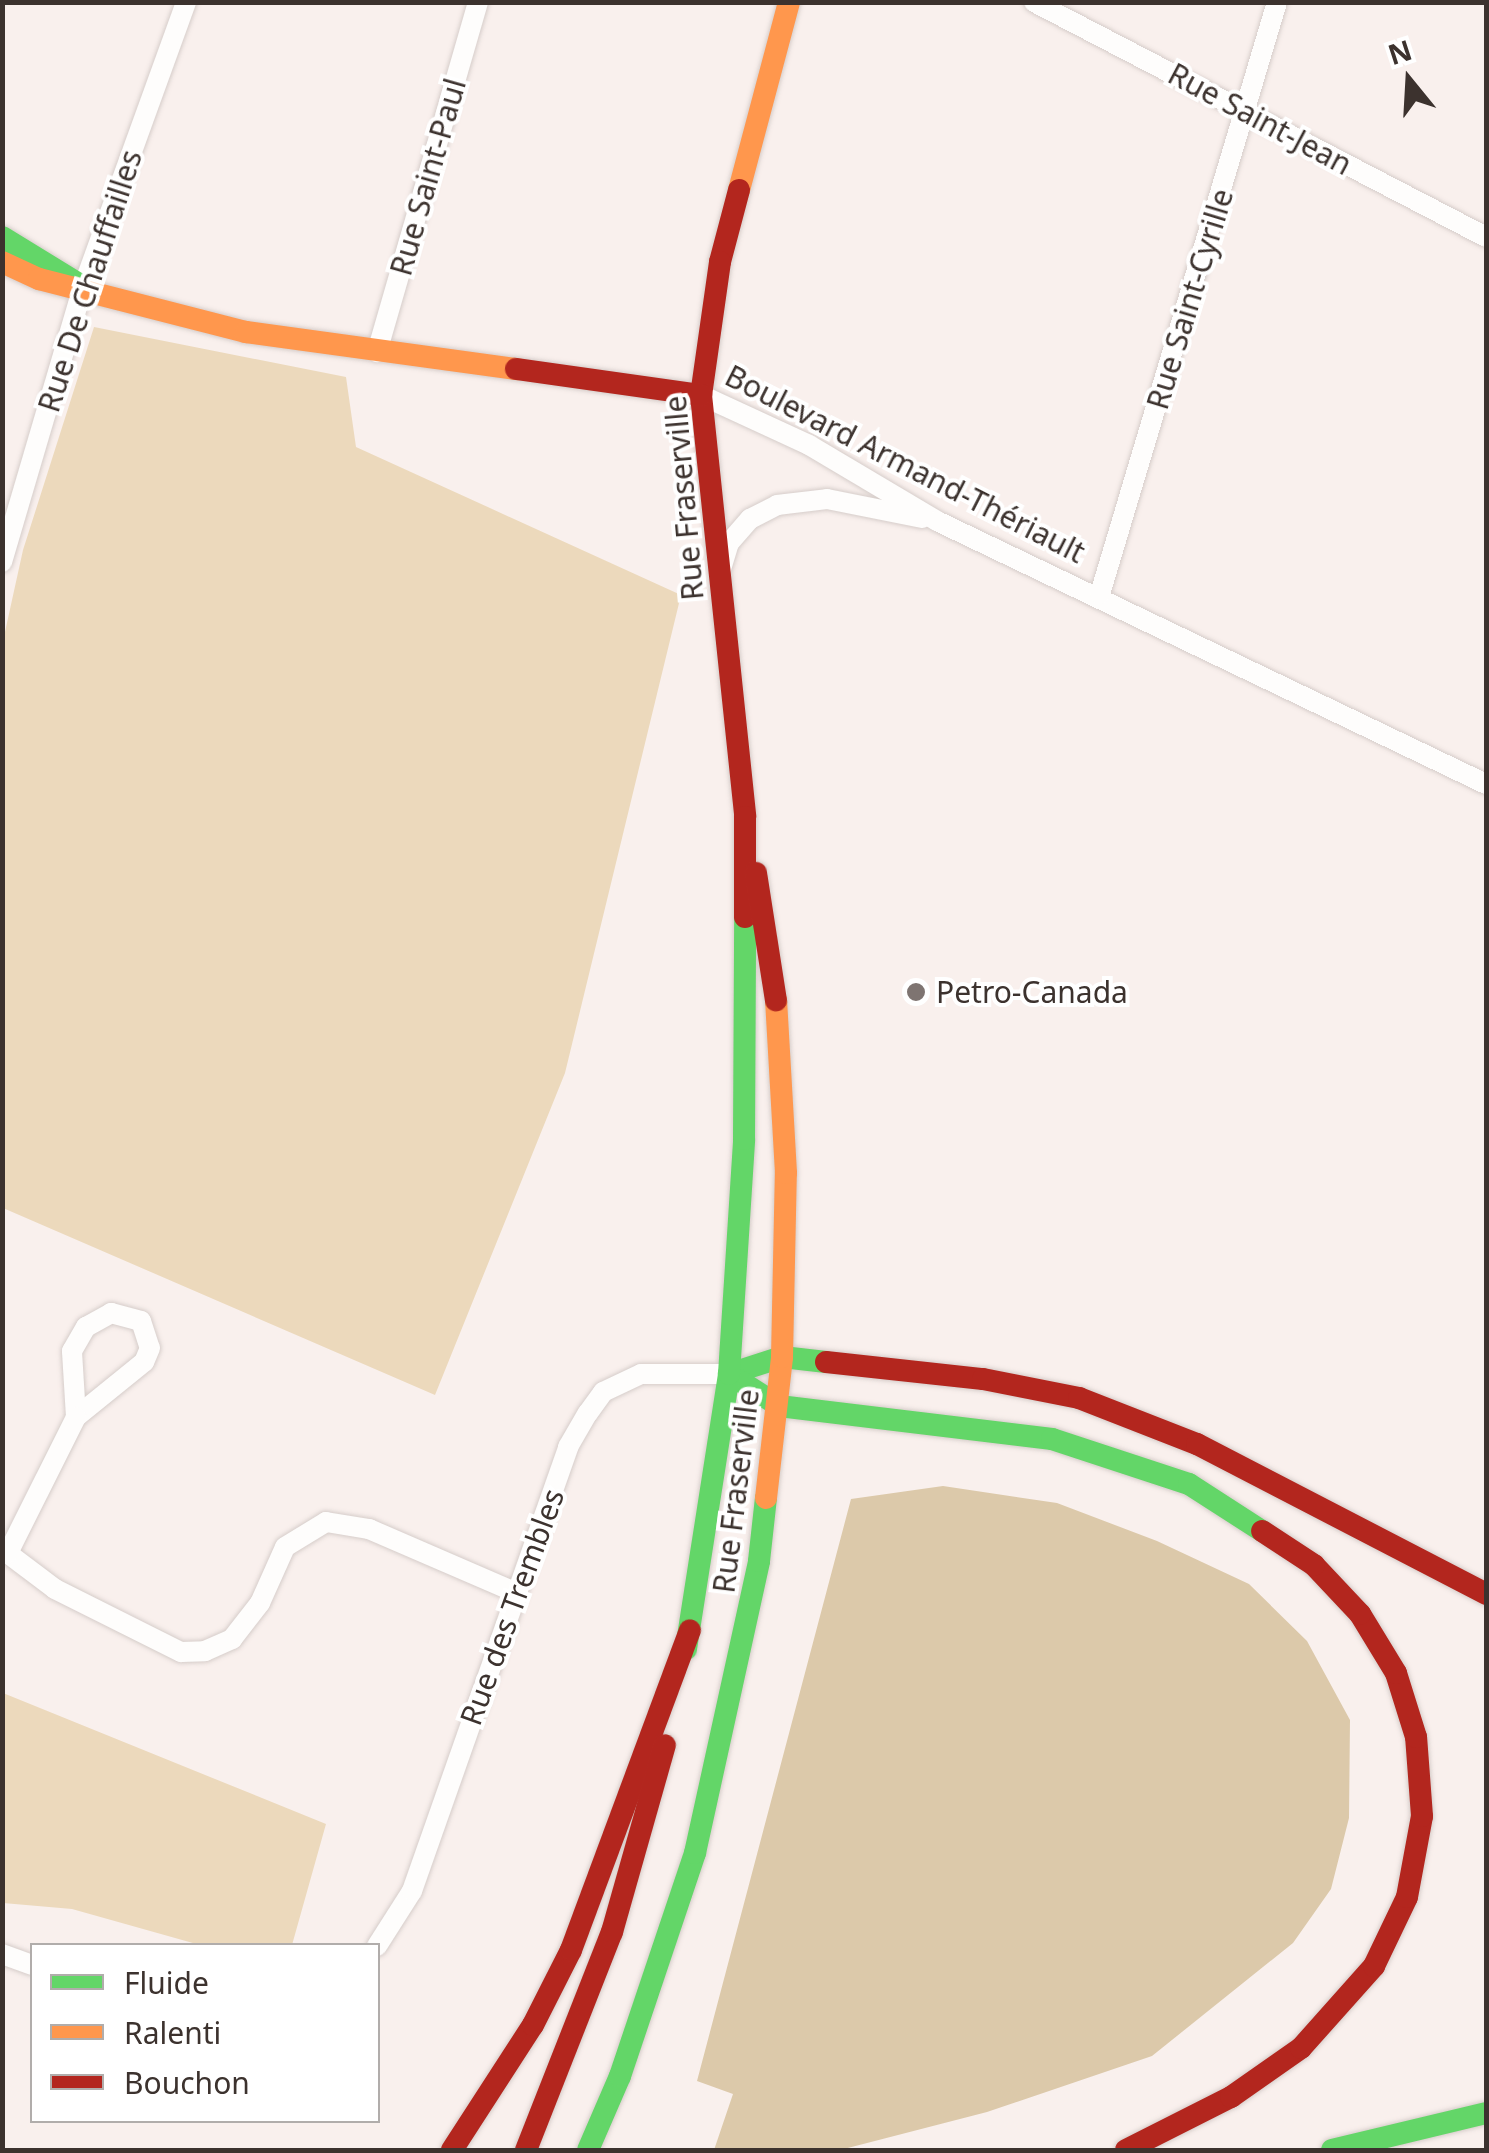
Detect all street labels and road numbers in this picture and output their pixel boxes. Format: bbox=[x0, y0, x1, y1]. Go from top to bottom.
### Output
street label: Rue Saint-Jean bbox=[1162, 56, 1358, 182]
street label: Rue Saint-Paul bbox=[383, 74, 473, 280]
street label: Rue De Chauffailles bbox=[31, 145, 149, 417]
street label: Rue Saint-Cyrille bbox=[1139, 184, 1241, 414]
street label: Boulevard Armand-Thériault bbox=[719, 358, 1091, 570]
street label: Rue Fraserville bbox=[657, 394, 711, 602]
street label: Rue Fraserville bbox=[706, 1387, 766, 1595]
street label: Rue des Trembles bbox=[453, 1484, 571, 1730]

